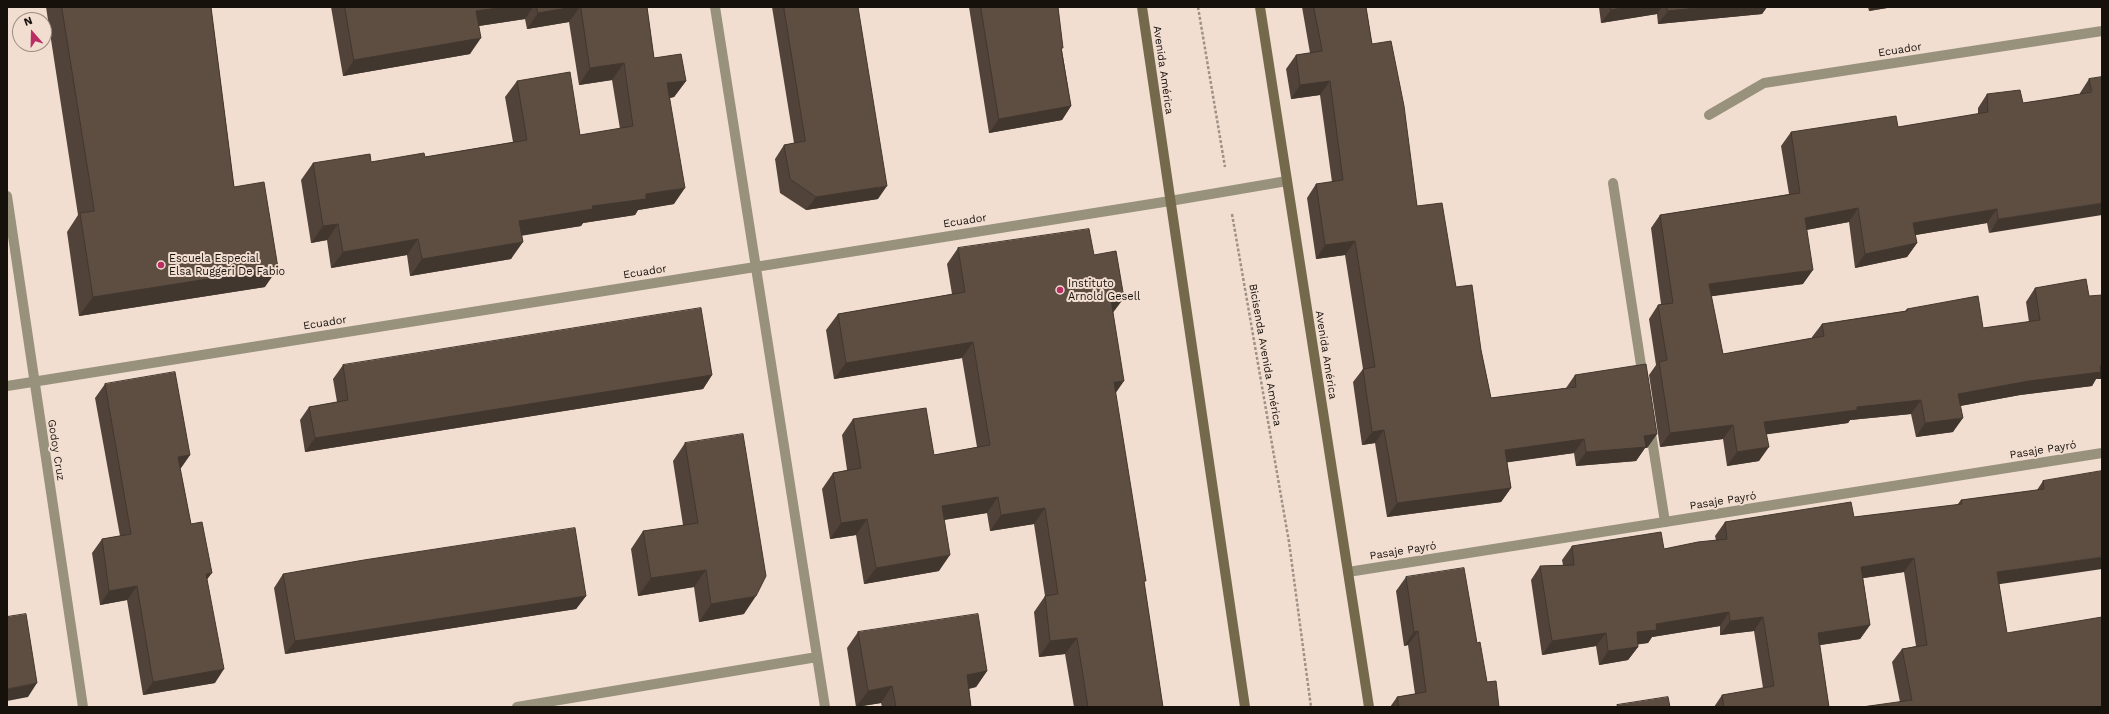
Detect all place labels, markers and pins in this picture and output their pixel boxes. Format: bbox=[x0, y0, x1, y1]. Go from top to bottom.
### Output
place label: Escuela Especial Elsa Ruggeri De Fabio bbox=[169, 252, 285, 278]
marker: Escuela Especial Elsa Ruggeri De Fabio bbox=[156, 260, 166, 270]
place label: Instituto Arnold Gesell bbox=[1068, 277, 1140, 303]
marker: Instituto Arnold Gesell bbox=[1055, 285, 1065, 295]

